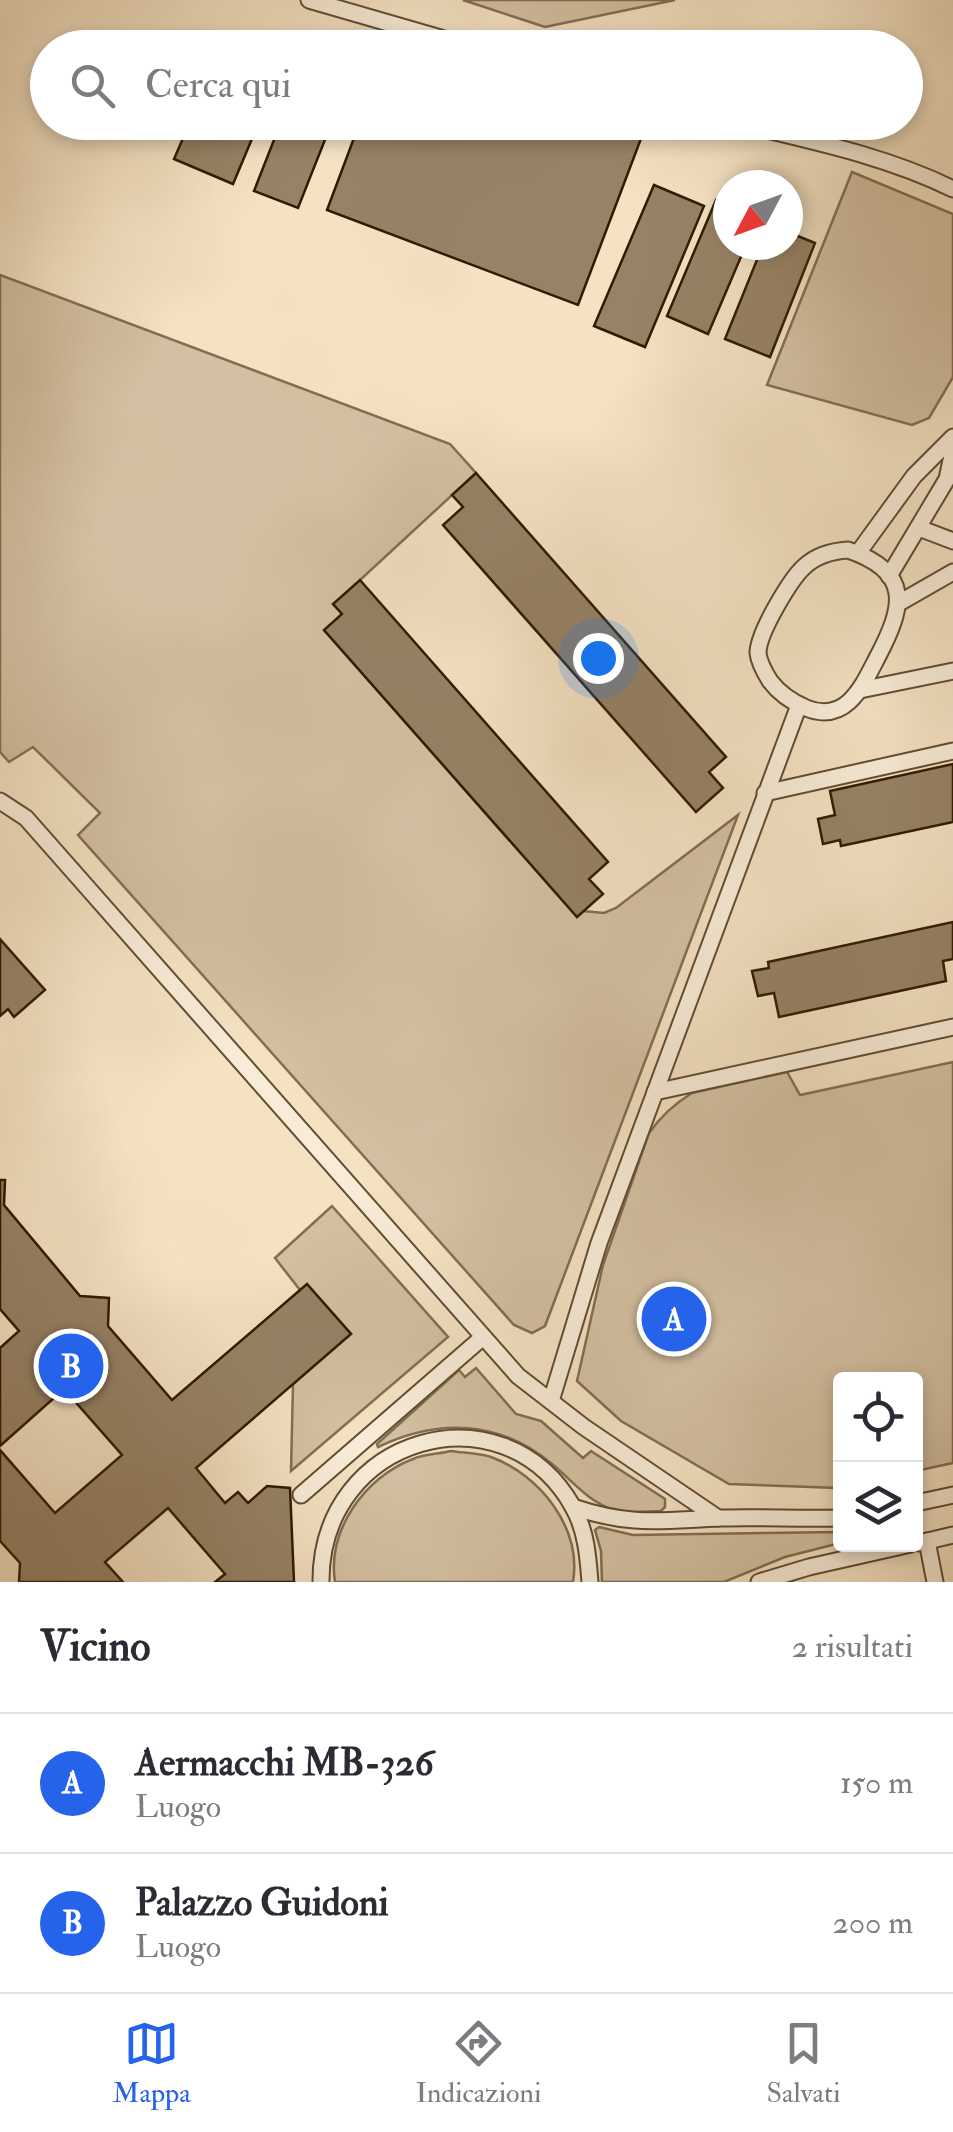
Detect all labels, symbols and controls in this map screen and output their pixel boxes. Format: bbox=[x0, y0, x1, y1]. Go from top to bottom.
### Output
search box bbox=[30, 30, 923, 140]
icon: search bbox=[65, 58, 120, 113]
text: Cerca qui bbox=[145, 61, 291, 109]
north arrow bbox=[713, 170, 803, 260]
your location bbox=[573, 633, 624, 684]
pin: A bbox=[642, 1282, 706, 1356]
pin: B bbox=[38, 1328, 104, 1404]
map controls bbox=[833, 1372, 923, 1552]
button: locate bbox=[833, 1372, 923, 1462]
button: layers bbox=[833, 1462, 923, 1552]
text: Vicino bbox=[40, 1621, 150, 1673]
text: 2 risultati bbox=[792, 1627, 913, 1667]
text: Aermacchi MB-326 bbox=[135, 1739, 434, 1787]
text: A bbox=[62, 1763, 83, 1803]
text: 150 m bbox=[840, 1763, 913, 1803]
text: Luogo bbox=[135, 1787, 221, 1827]
text: Palazzo Guidoni bbox=[135, 1879, 389, 1927]
text: B bbox=[62, 1903, 83, 1943]
text: 200 m bbox=[832, 1903, 913, 1943]
text: Luogo bbox=[135, 1927, 221, 1967]
tab: Mappa bbox=[112, 2016, 191, 2111]
tab: Indicazioni bbox=[416, 2016, 541, 2111]
tab: Salvati bbox=[766, 2016, 841, 2111]

